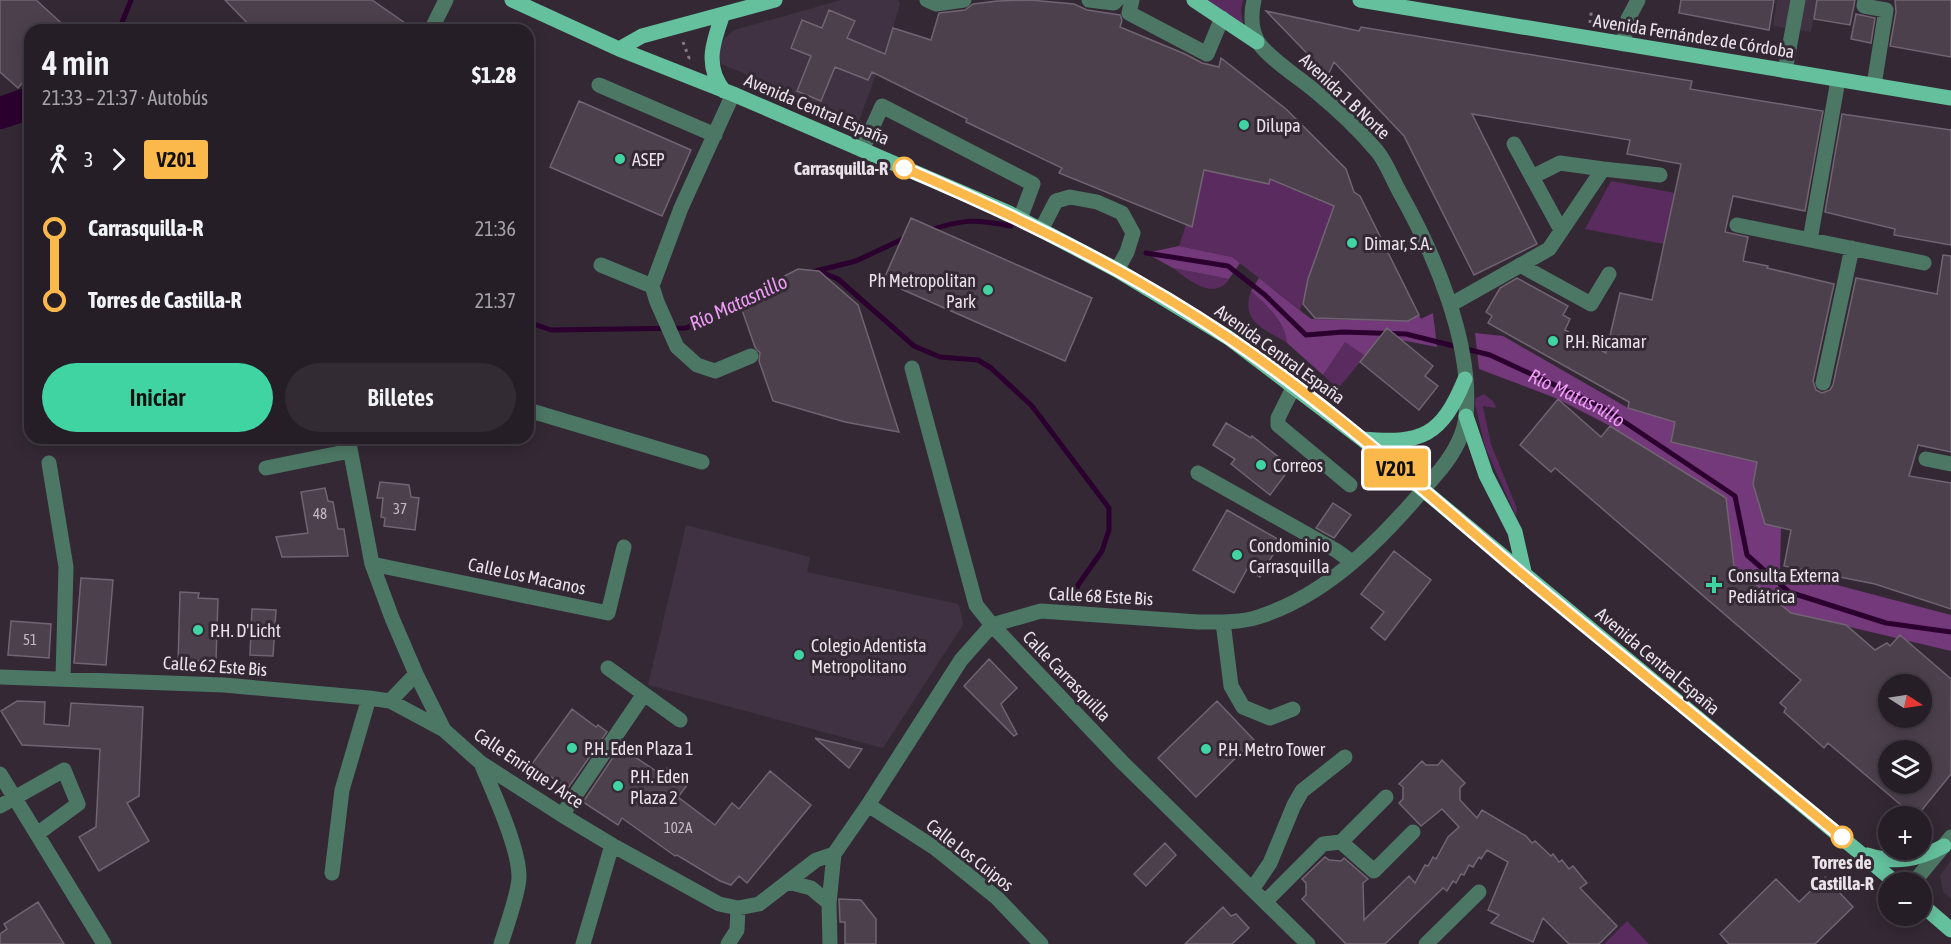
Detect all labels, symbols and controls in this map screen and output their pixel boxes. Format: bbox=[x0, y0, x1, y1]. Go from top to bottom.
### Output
street label: Avenida Fernández de Córdoba bbox=[1592, 10, 1796, 62]
text: 4 min bbox=[42, 44, 109, 82]
street label: Avenida 1 B Norte bbox=[1296, 49, 1394, 143]
text: $1.28 bbox=[472, 62, 516, 88]
street label: Avenida Central España bbox=[741, 69, 893, 149]
text: 21:33 – 21:37 · Autobús bbox=[42, 86, 208, 109]
place label: Dilupa bbox=[1256, 115, 1301, 136]
marker: Dilupa bbox=[1237, 118, 1251, 132]
icon: walk bbox=[42, 143, 75, 176]
icon: forward bbox=[102, 143, 135, 176]
text: V201 bbox=[156, 147, 196, 171]
text: 3 bbox=[84, 148, 93, 171]
place label: ASEP bbox=[632, 149, 665, 170]
marker: ASEP bbox=[613, 152, 627, 166]
marker: Carrasquilla-R bbox=[893, 157, 915, 179]
place label: Carrasquilla-R bbox=[794, 158, 888, 179]
text: Carrasquilla-R bbox=[88, 215, 203, 241]
text: 21:36 bbox=[475, 217, 516, 240]
place label: Dimar, S.A. bbox=[1364, 233, 1432, 254]
marker: Dimar, S.A. bbox=[1345, 236, 1359, 250]
water label: Río Matasnillo bbox=[685, 269, 791, 335]
place label: Ph Metropolitan Park bbox=[869, 270, 976, 312]
marker: Ph Metropolitan Park bbox=[981, 283, 995, 297]
text: Torres de Castilla-R bbox=[88, 287, 242, 313]
text: 21:37 bbox=[475, 289, 516, 312]
street label: Avenida Central España bbox=[1211, 300, 1349, 408]
place label: P.H. Ricamar bbox=[1565, 331, 1647, 352]
marker: P.H. Ricamar bbox=[1546, 334, 1560, 348]
button: Iniciar bbox=[42, 363, 273, 432]
button: Billetes bbox=[285, 363, 516, 432]
water label: Río Matasnillo bbox=[1525, 363, 1630, 431]
line badge: V201 bbox=[1354, 448, 1438, 488]
place label: Correos bbox=[1273, 455, 1323, 476]
text: V201 bbox=[1376, 456, 1416, 480]
marker: Correos bbox=[1254, 458, 1268, 472]
house number: 37 bbox=[393, 500, 407, 517]
house number: 48 bbox=[313, 505, 327, 522]
place label: Condominio Carrasquilla bbox=[1249, 535, 1330, 577]
marker: Condominio Carrasquilla bbox=[1230, 548, 1244, 562]
street label: Calle Los Macanos bbox=[466, 553, 588, 599]
place label: Consulta Externa Pediátrica bbox=[1728, 565, 1840, 607]
marker: Consulta Externa Pediátrica bbox=[1705, 576, 1723, 594]
street label: Calle 68 Este Bis bbox=[1048, 583, 1154, 609]
street label: Avenida Central España bbox=[1592, 603, 1724, 719]
place label: P.H. D'Licht bbox=[210, 620, 281, 641]
marker: P.H. D'Licht bbox=[191, 623, 205, 637]
street label: Calle Carrasquilla bbox=[1019, 627, 1115, 725]
house number: 51 bbox=[23, 631, 37, 648]
place label: Colegio Adentista Metropolitano bbox=[811, 635, 927, 677]
marker: Colegio Adentista Metropolitano bbox=[792, 648, 806, 662]
street label: Calle 62 Este Bis bbox=[162, 652, 268, 680]
north arrow bbox=[1878, 674, 1932, 728]
map controls bbox=[1878, 674, 1932, 926]
street label: Calle Enrique J Arce bbox=[470, 724, 588, 812]
place label: P.H. Eden Plaza 1 bbox=[584, 738, 693, 759]
place label: P.H. Metro Tower bbox=[1218, 739, 1326, 760]
button: layers bbox=[1878, 740, 1932, 794]
marker: P.H. Eden Plaza 1 bbox=[565, 741, 579, 755]
marker: P.H. Metro Tower bbox=[1199, 742, 1213, 756]
place label: P.H. Eden Plaza 2 bbox=[630, 766, 689, 808]
marker: P.H. Eden Plaza 2 bbox=[611, 779, 625, 793]
button: + bbox=[1878, 806, 1932, 860]
street label: Calle Los Cuipos bbox=[922, 814, 1018, 896]
house number: 102A bbox=[664, 819, 693, 836]
marker: Torres de Castilla-R bbox=[1831, 826, 1853, 848]
place label: Torres de Castilla-R bbox=[1810, 852, 1874, 894]
button: − bbox=[1878, 872, 1932, 926]

